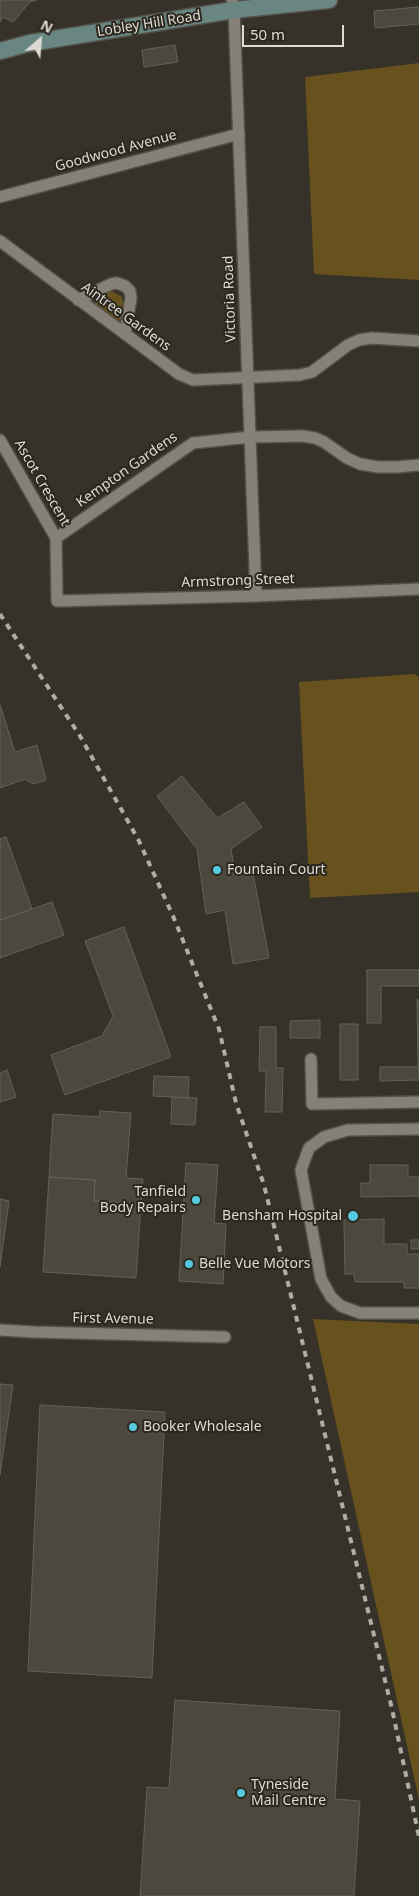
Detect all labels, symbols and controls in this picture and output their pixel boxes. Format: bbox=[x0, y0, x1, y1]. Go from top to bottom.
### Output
street label: Lobley Hill Road bbox=[96, 7, 202, 41]
north arrow bbox=[15, 15, 65, 65]
text: N bbox=[38, 15, 56, 37]
scale bar bbox=[244, 15, 346, 47]
text: 50 m bbox=[250, 24, 285, 44]
street label: Goodwood Avenue bbox=[53, 127, 179, 175]
street label: Victoria Road bbox=[220, 255, 240, 343]
street label: Aintree Gardens bbox=[78, 279, 174, 355]
street label: Kempton Gardens bbox=[73, 429, 181, 511]
street label: Ascot Crescent bbox=[11, 437, 73, 529]
street label: Armstrong Street bbox=[181, 571, 295, 591]
place label: Fountain Court bbox=[227, 862, 326, 878]
marker: Fountain Court bbox=[211, 864, 223, 876]
place label: Tanfield Body Repairs bbox=[100, 1184, 186, 1216]
marker: Tanfield Body Repairs bbox=[190, 1194, 202, 1206]
place label: Bensham Hospital bbox=[222, 1208, 342, 1224]
marker: Bensham Hospital bbox=[346, 1209, 360, 1223]
place label: Belle Vue Motors bbox=[199, 1256, 310, 1272]
marker: Belle Vue Motors bbox=[183, 1258, 195, 1270]
street label: First Avenue bbox=[72, 1310, 154, 1328]
place label: Booker Wholesale bbox=[143, 1419, 262, 1435]
marker: Booker Wholesale bbox=[127, 1421, 139, 1433]
place label: Tyneside Mail Centre bbox=[251, 1777, 326, 1810]
marker: Tyneside Mail Centre bbox=[235, 1787, 247, 1799]

